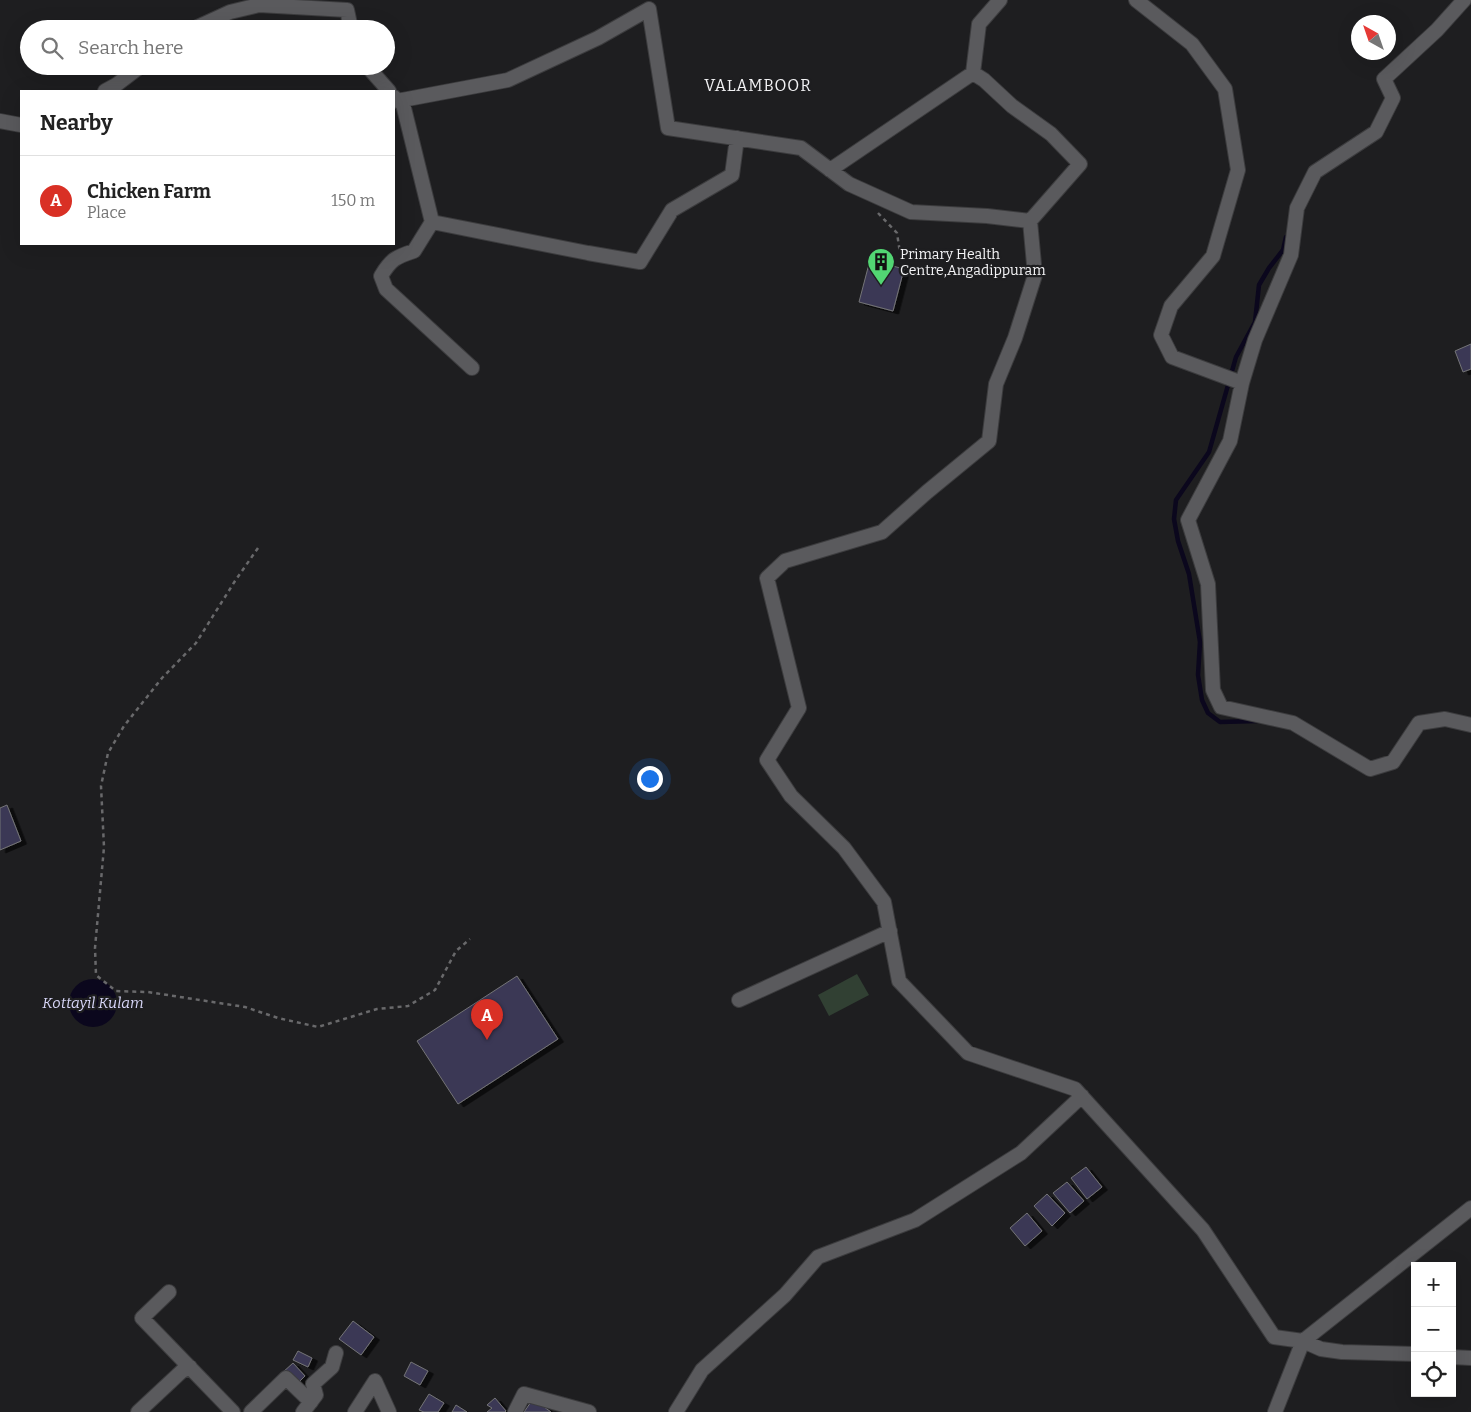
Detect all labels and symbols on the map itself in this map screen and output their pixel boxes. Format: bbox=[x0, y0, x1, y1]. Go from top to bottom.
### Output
north arrow bbox=[1351, 15, 1396, 60]
district label: VALAMBOOR bbox=[704, 76, 812, 95]
place label: Primary Health Centre,Angadippuram bbox=[900, 246, 1046, 279]
building icon: Primary Health Centre,Angadippuram bbox=[866, 247, 896, 286]
your location bbox=[637, 766, 663, 792]
water label: Kottayil Kulam bbox=[42, 994, 144, 1012]
pin: A bbox=[471, 999, 503, 1040]

